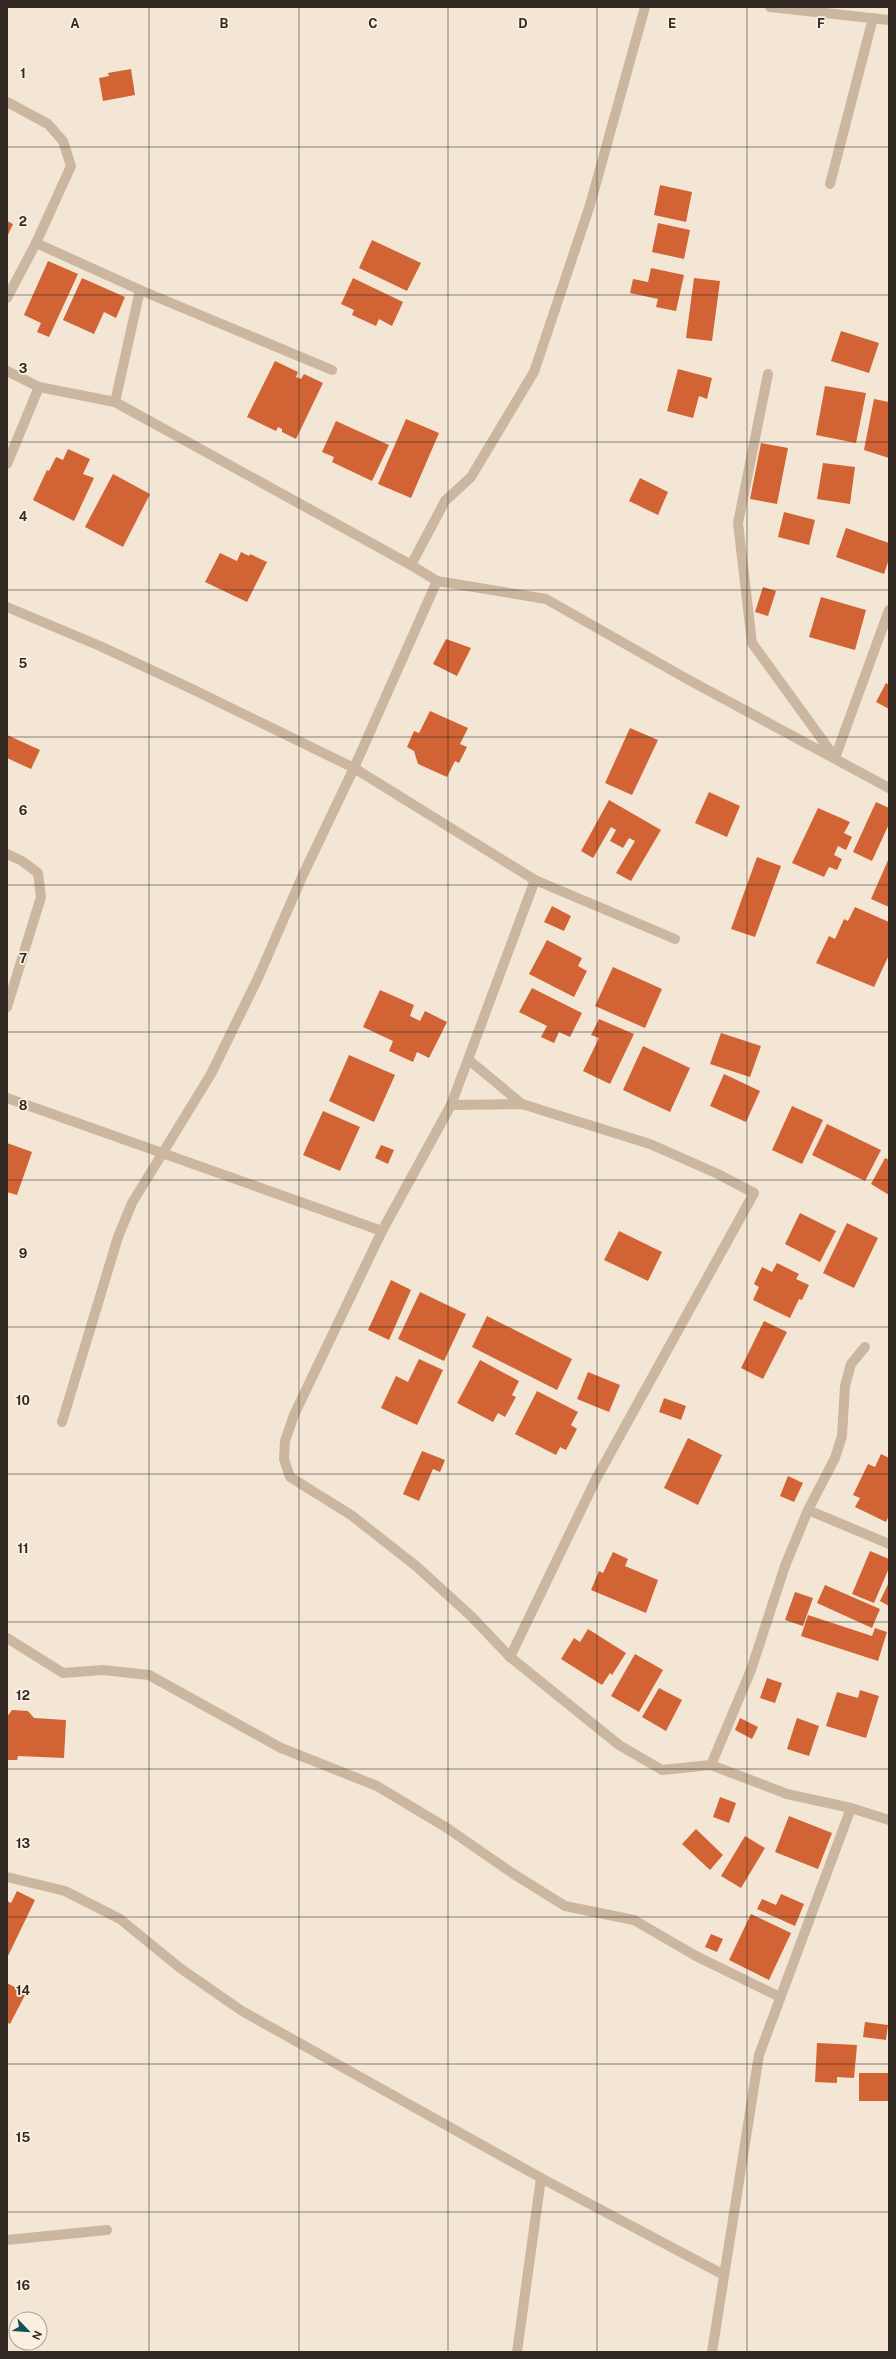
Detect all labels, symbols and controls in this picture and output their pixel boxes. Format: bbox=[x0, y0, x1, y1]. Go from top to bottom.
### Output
text: A bbox=[70, 16, 80, 31]
text: B bbox=[220, 16, 229, 31]
text: C bbox=[368, 16, 378, 31]
text: D bbox=[518, 16, 528, 31]
text: E bbox=[668, 16, 676, 31]
text: F bbox=[817, 16, 825, 31]
text: 1 bbox=[20, 66, 26, 81]
text: 2 bbox=[19, 214, 27, 229]
text: 3 bbox=[19, 361, 28, 376]
text: 4 bbox=[19, 509, 28, 524]
text: 5 bbox=[19, 656, 28, 671]
text: 6 bbox=[19, 803, 28, 818]
text: 7 bbox=[19, 951, 27, 966]
text: 8 bbox=[19, 1098, 28, 1113]
text: 9 bbox=[19, 1246, 27, 1261]
text: 10 bbox=[16, 1393, 30, 1408]
text: 11 bbox=[17, 1541, 29, 1556]
text: 12 bbox=[16, 1688, 30, 1703]
text: 13 bbox=[16, 1836, 30, 1851]
text: 14 bbox=[16, 1983, 31, 1998]
text: 15 bbox=[16, 2130, 30, 2145]
text: 16 bbox=[16, 2278, 30, 2293]
north arrow bbox=[8, 2311, 48, 2351]
text: N bbox=[30, 2329, 44, 2342]

